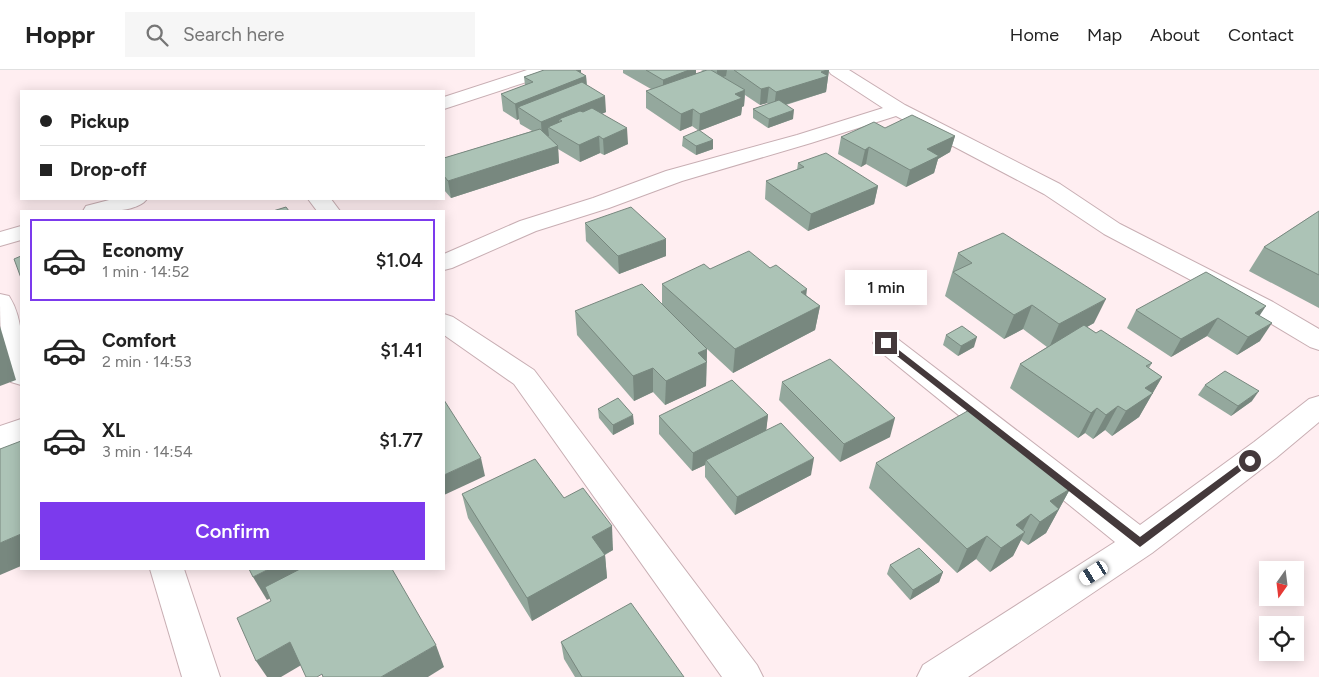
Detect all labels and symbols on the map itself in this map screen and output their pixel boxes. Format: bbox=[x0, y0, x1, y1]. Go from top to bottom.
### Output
callout: 1 min bbox=[845, 270, 927, 306]
route end bbox=[875, 332, 897, 354]
route start bbox=[1239, 450, 1261, 472]
car bbox=[1077, 559, 1110, 587]
north arrow bbox=[1259, 561, 1304, 606]

